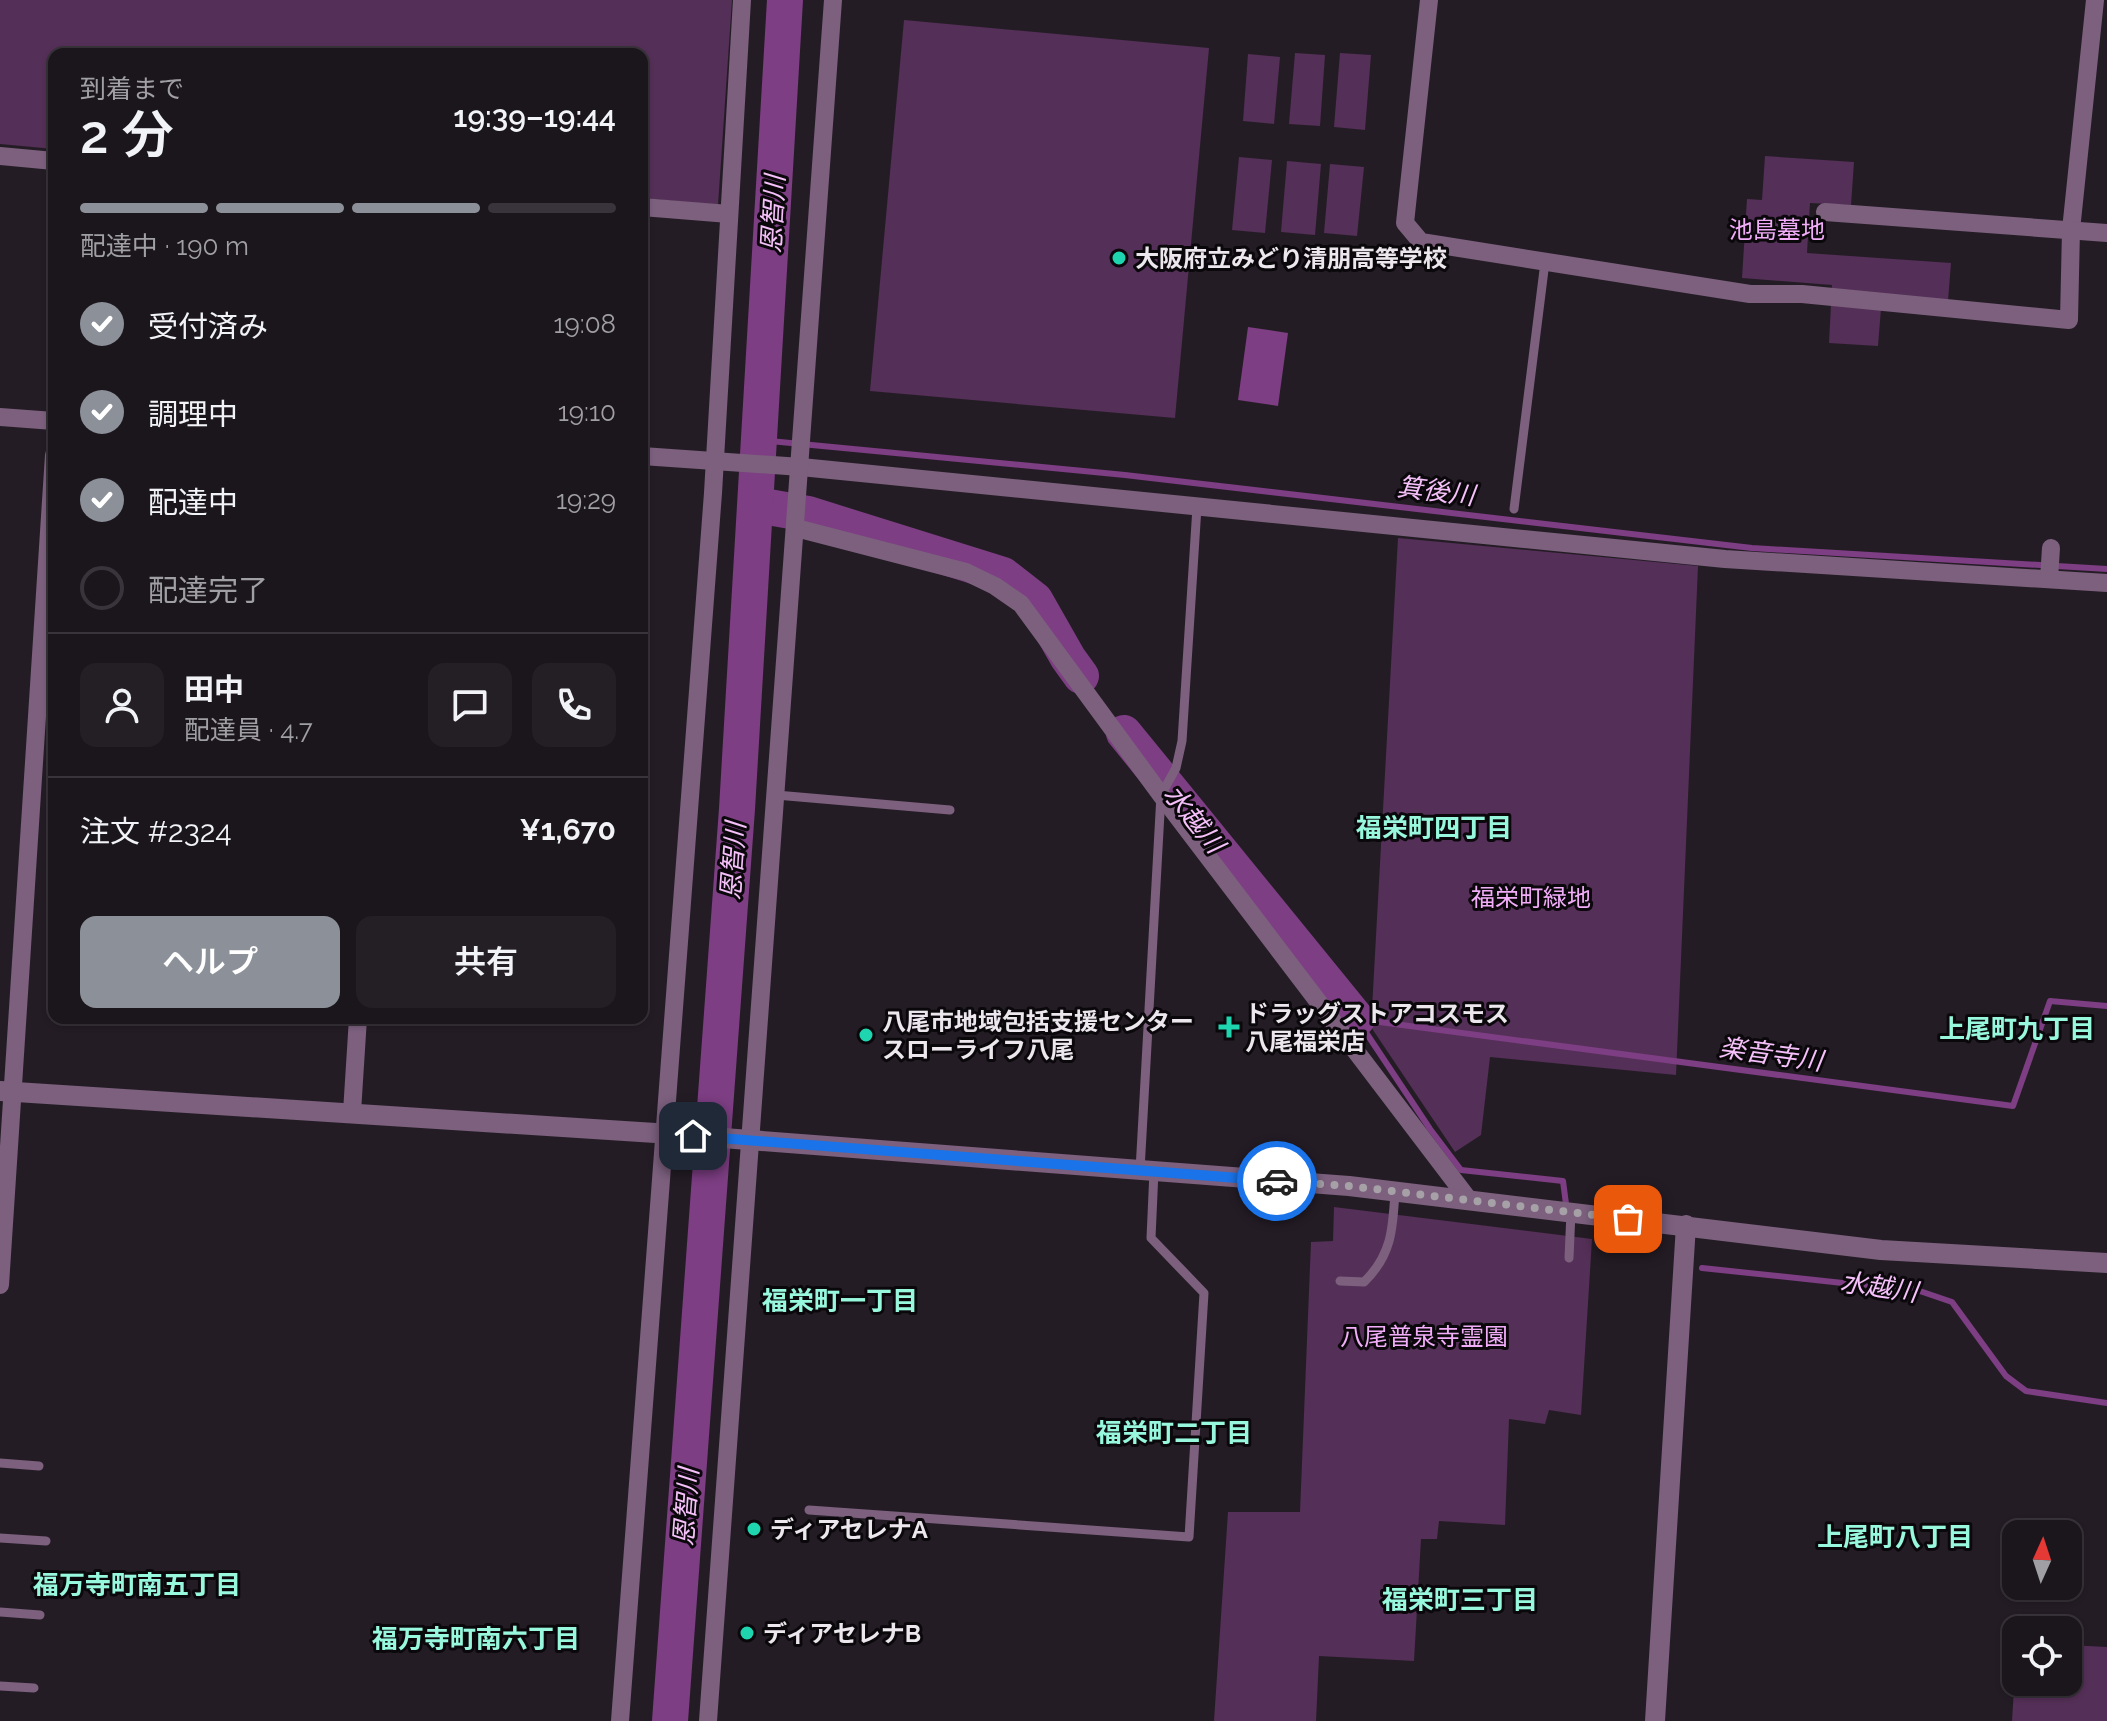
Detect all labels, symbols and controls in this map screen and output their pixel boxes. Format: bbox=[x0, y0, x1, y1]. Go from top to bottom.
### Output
text: 到着まで bbox=[80, 74, 184, 104]
text: 19:39–19:44 bbox=[453, 99, 616, 134]
text: 2 分 bbox=[80, 104, 173, 165]
water label: 恩智川 bbox=[756, 171, 790, 254]
park label: 池島墓地 bbox=[1729, 215, 1825, 244]
text: 配達中 · 190 m bbox=[80, 231, 249, 261]
place label: 大阪府立みどり清朋高等学校 bbox=[1135, 244, 1447, 273]
marker: 大阪府立みどり清朋高等学校 bbox=[1110, 249, 1128, 267]
icon: check bbox=[80, 302, 124, 346]
text: 受付済み bbox=[148, 309, 268, 344]
text: 19:08 bbox=[553, 309, 616, 339]
icon: check bbox=[80, 390, 124, 434]
text: 調理中 bbox=[148, 397, 238, 432]
text: 19:10 bbox=[558, 397, 616, 427]
water label: 箕後川 bbox=[1395, 471, 1480, 511]
icon: check bbox=[80, 478, 124, 522]
text: 配達中 bbox=[148, 485, 238, 520]
text: 19:29 bbox=[556, 485, 616, 515]
text: 配達完了 bbox=[148, 573, 268, 608]
button: person bbox=[80, 663, 164, 747]
button: chat bbox=[428, 663, 512, 747]
button: phone bbox=[532, 663, 616, 747]
text: 田中 bbox=[184, 672, 244, 707]
text: 配達員 · 4.7 bbox=[184, 715, 313, 745]
water label: 水越川 bbox=[1158, 779, 1232, 861]
text: ¥1,670 bbox=[519, 812, 616, 847]
district label: 福栄町四丁目 bbox=[1356, 813, 1512, 843]
text: 注文 #2324 bbox=[80, 814, 232, 849]
water label: 恩智川 bbox=[715, 818, 751, 901]
park label: 福栄町緑地 bbox=[1471, 883, 1591, 912]
button: ヘルプ bbox=[80, 916, 340, 1008]
button: 共有 bbox=[356, 916, 616, 1008]
place label: ドラッグストアコスモス 八尾福栄店 bbox=[1245, 999, 1509, 1056]
place label: 八尾市地域包括支援センター スローライフ八尾 bbox=[882, 1007, 1194, 1064]
district label: 上尾町九丁目 bbox=[1939, 1014, 2095, 1044]
marker: ドラッグストアコスモス 八尾福栄店 bbox=[1220, 1018, 1238, 1036]
marker: 八尾市地域包括支援センター スローライフ八尾 bbox=[857, 1026, 875, 1044]
water label: 楽音寺川 bbox=[1717, 1032, 1828, 1077]
pin bbox=[659, 1102, 727, 1170]
icon: home bbox=[671, 1114, 715, 1158]
courier bbox=[1237, 1141, 1317, 1221]
icon: car bbox=[1255, 1159, 1299, 1203]
pin bbox=[1594, 1185, 1662, 1253]
icon: bag bbox=[1606, 1197, 1650, 1241]
water label: 水越川 bbox=[1838, 1267, 1923, 1308]
district label: 福栄町一丁目 bbox=[762, 1286, 918, 1316]
park label: 八尾普泉寺霊園 bbox=[1340, 1322, 1508, 1351]
district label: 福栄町二丁目 bbox=[1096, 1418, 1252, 1448]
water label: 恩智川 bbox=[668, 1464, 704, 1547]
place label: ディアセレナA bbox=[770, 1515, 929, 1544]
marker: ディアセレナA bbox=[745, 1520, 763, 1538]
north arrow bbox=[2002, 1520, 2082, 1600]
map controls bbox=[2002, 1520, 2082, 1696]
district label: 上尾町八丁目 bbox=[1817, 1522, 1973, 1552]
district label: 福万寺町南五丁目 bbox=[33, 1570, 241, 1600]
district label: 福栄町三丁目 bbox=[1382, 1585, 1538, 1615]
button: locate bbox=[2002, 1616, 2082, 1696]
place label: ディアセレナB bbox=[763, 1619, 921, 1648]
district label: 福万寺町南六丁目 bbox=[372, 1624, 580, 1654]
marker: ディアセレナB bbox=[738, 1624, 756, 1642]

